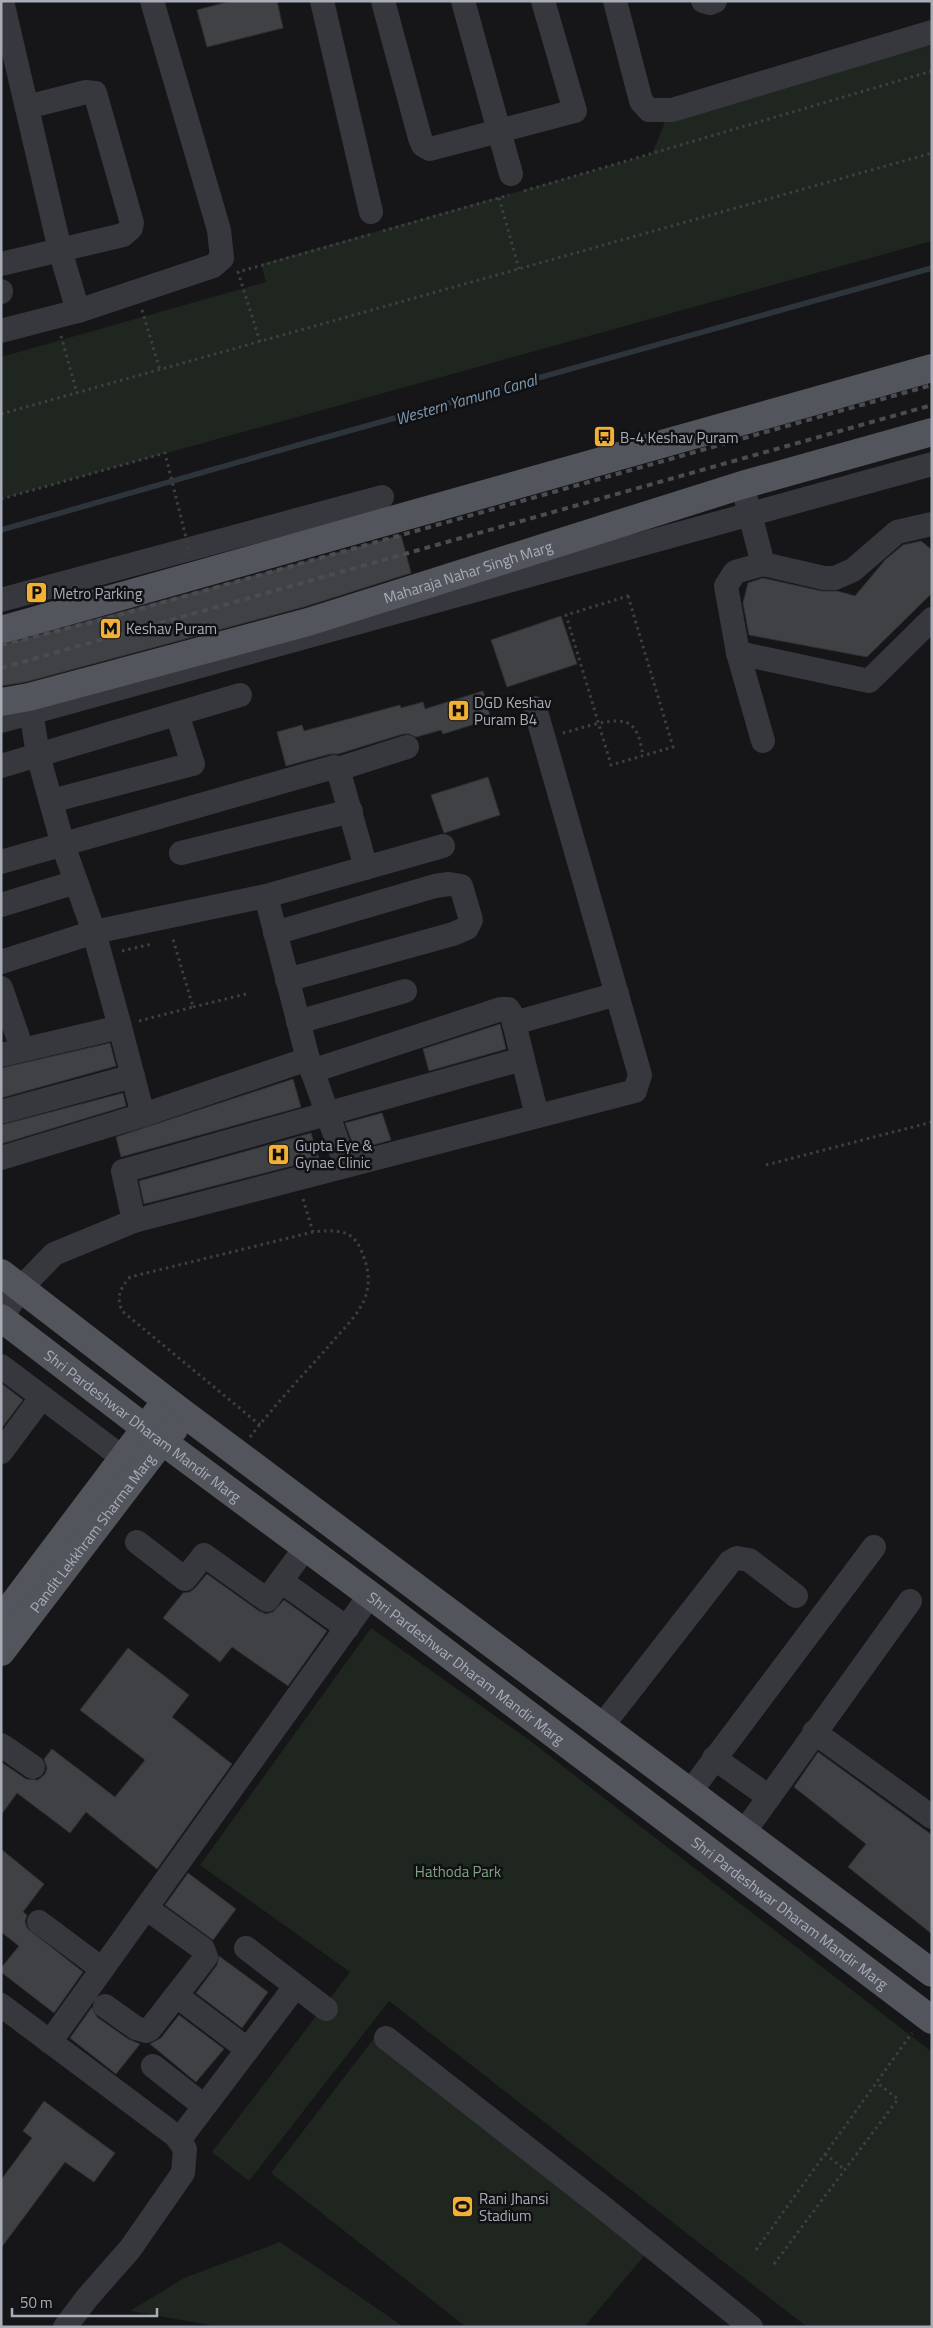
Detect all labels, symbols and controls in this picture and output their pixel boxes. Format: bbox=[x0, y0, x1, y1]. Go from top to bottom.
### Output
water label: Western Yamuna Canal bbox=[392, 367, 541, 431]
bus stop icon: B-4 Keshav Puram bbox=[592, 425, 616, 449]
place label: B-4 Keshav Puram bbox=[620, 426, 739, 449]
street label: Maharaja Nahar Singh Marg bbox=[381, 534, 555, 609]
parking icon: Metro Parking bbox=[25, 581, 49, 605]
place label: Metro Parking bbox=[53, 582, 143, 605]
metro station icon: Keshav Puram bbox=[98, 616, 122, 640]
place label: Keshav Puram bbox=[126, 617, 217, 640]
place label: DGD Keshav Puram B4 bbox=[474, 691, 551, 731]
hospital icon: DGD Keshav Puram B4 bbox=[446, 699, 470, 723]
place label: Gupta Eye & Gynae Clinic bbox=[295, 1134, 373, 1174]
hospital icon: Gupta Eye & Gynae Clinic bbox=[267, 1142, 291, 1166]
street label: Shri Pardeshwar Dharam Mandir Marg bbox=[39, 1343, 247, 1508]
street label: Pandit Lekkhram Sharma Marg bbox=[24, 1448, 161, 1617]
street label: Shri Pardeshwar Dharam Mandir Marg bbox=[363, 1586, 570, 1750]
street label: Shri Pardeshwar Dharam Mandir Marg bbox=[687, 1830, 894, 1995]
park label: Hathoda Park bbox=[415, 1860, 501, 1883]
place label: Rani Jhansi Stadium bbox=[479, 2187, 549, 2227]
sports icon: Rani Jhansi Stadium bbox=[451, 2195, 475, 2219]
scale bar bbox=[12, 2286, 158, 2318]
text: 50 m bbox=[20, 2291, 53, 2314]

